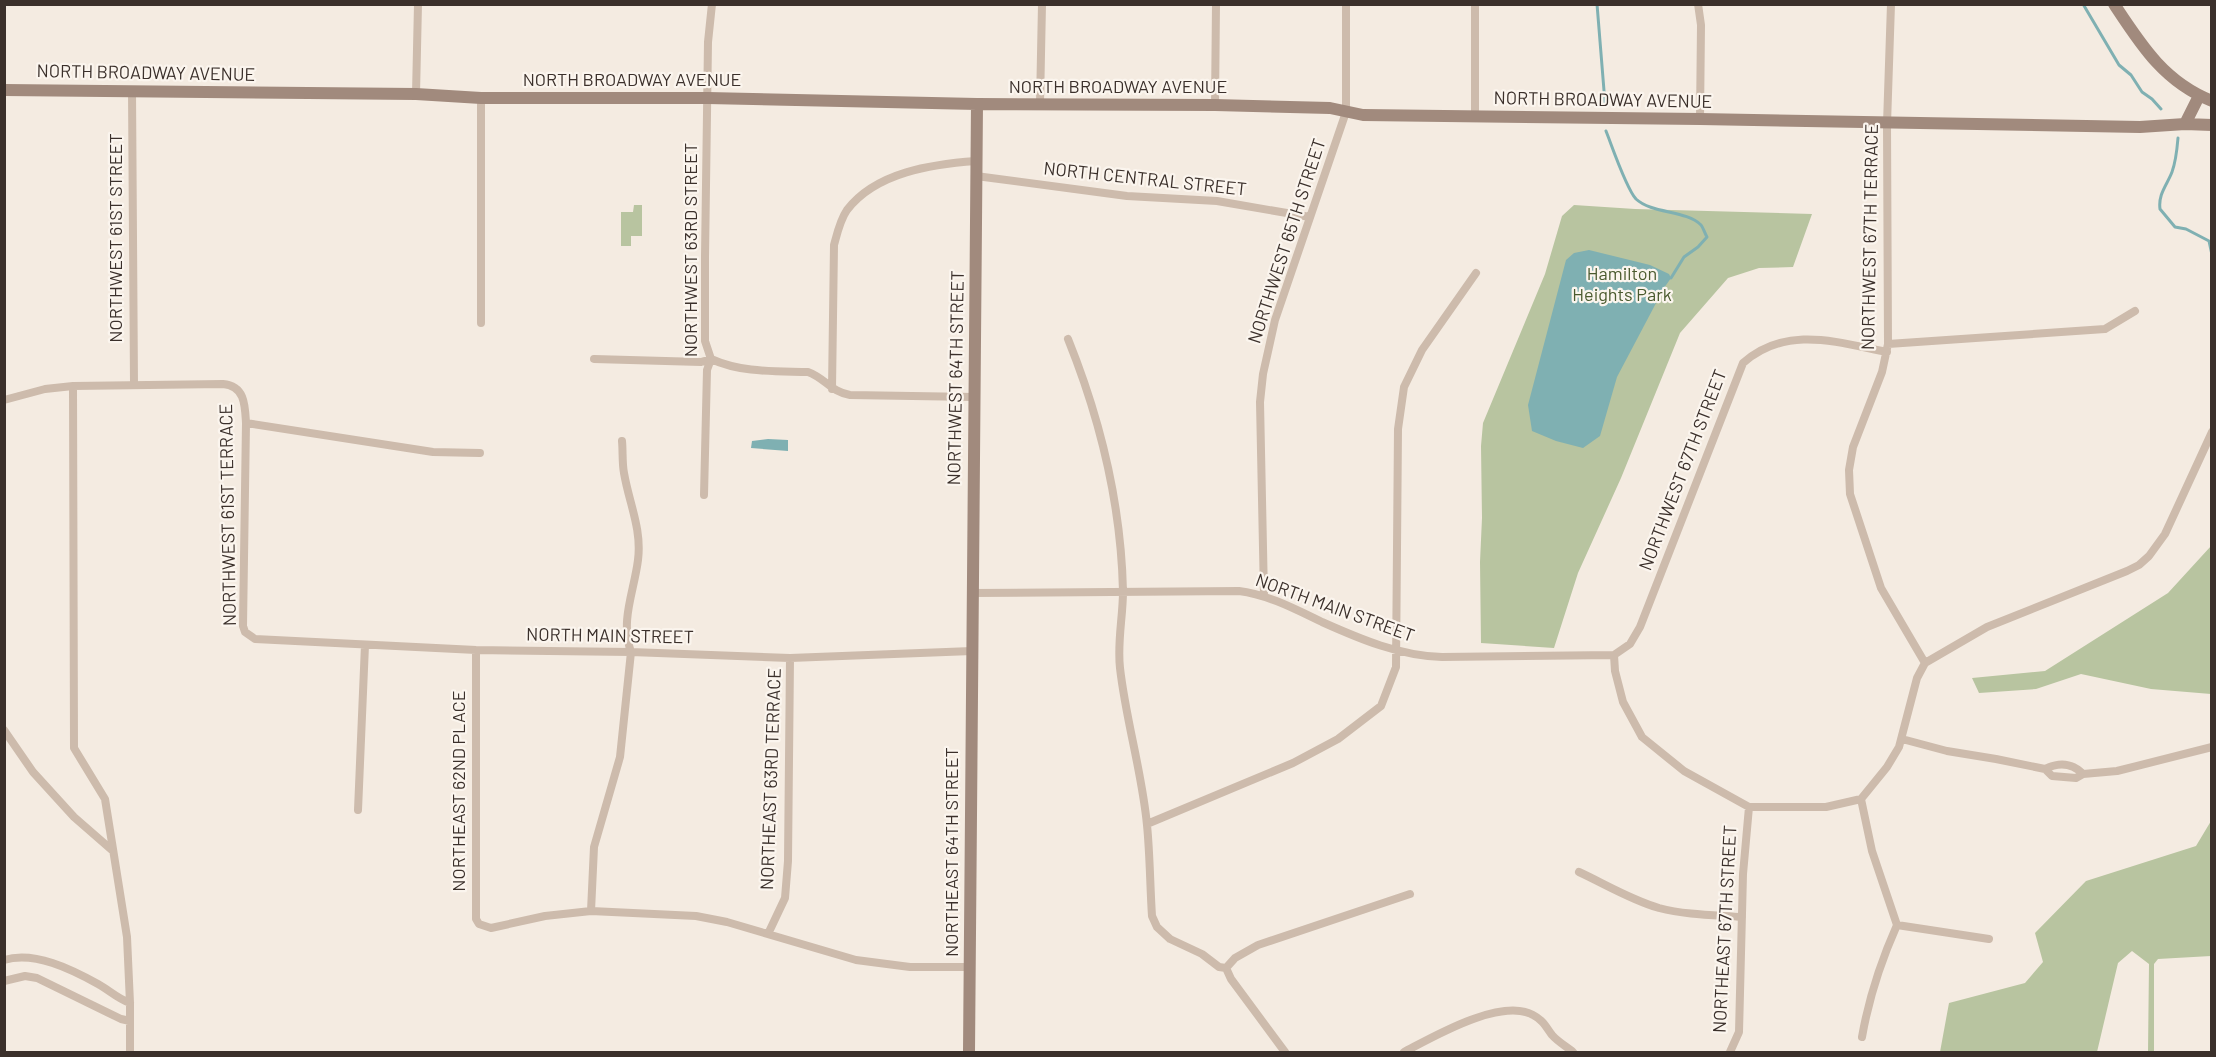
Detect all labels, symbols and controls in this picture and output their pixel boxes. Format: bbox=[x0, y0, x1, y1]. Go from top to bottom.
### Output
street label: NORTH BROADWAY AVENUE bbox=[36, 59, 256, 85]
street label: NORTH BROADWAY AVENUE bbox=[523, 68, 741, 90]
street label: NORTH BROADWAY AVENUE bbox=[1009, 75, 1227, 97]
street label: NORTH BROADWAY AVENUE bbox=[1493, 86, 1713, 112]
street label: NORTHWEST 67TH TERRACE bbox=[1856, 124, 1882, 350]
street label: NORTHWEST 61ST STREET bbox=[104, 133, 126, 343]
street label: NORTHWEST 65TH STREET bbox=[1242, 135, 1330, 346]
street label: NORTHWEST 63RD STREET bbox=[679, 143, 701, 357]
street label: NORTH CENTRAL STREET bbox=[1042, 156, 1248, 200]
park label: Hamilton Heights Park bbox=[1572, 262, 1672, 305]
street label: NORTHWEST 64TH STREET bbox=[942, 270, 968, 486]
street label: NORTHWEST 67TH STREET bbox=[1634, 366, 1731, 573]
street label: NORTHWEST 61ST TERRACE bbox=[214, 404, 240, 626]
street label: NORTH MAIN STREET bbox=[1253, 568, 1418, 646]
street label: NORTH MAIN STREET bbox=[526, 623, 694, 647]
street label: NORTHEAST 63RD TERRACE bbox=[755, 668, 785, 890]
street label: NORTHEAST 62ND PLACE bbox=[447, 690, 469, 892]
street label: NORTHEAST 64TH STREET bbox=[940, 747, 962, 957]
street label: NORTHEAST 67TH STREET bbox=[1708, 824, 1740, 1034]

